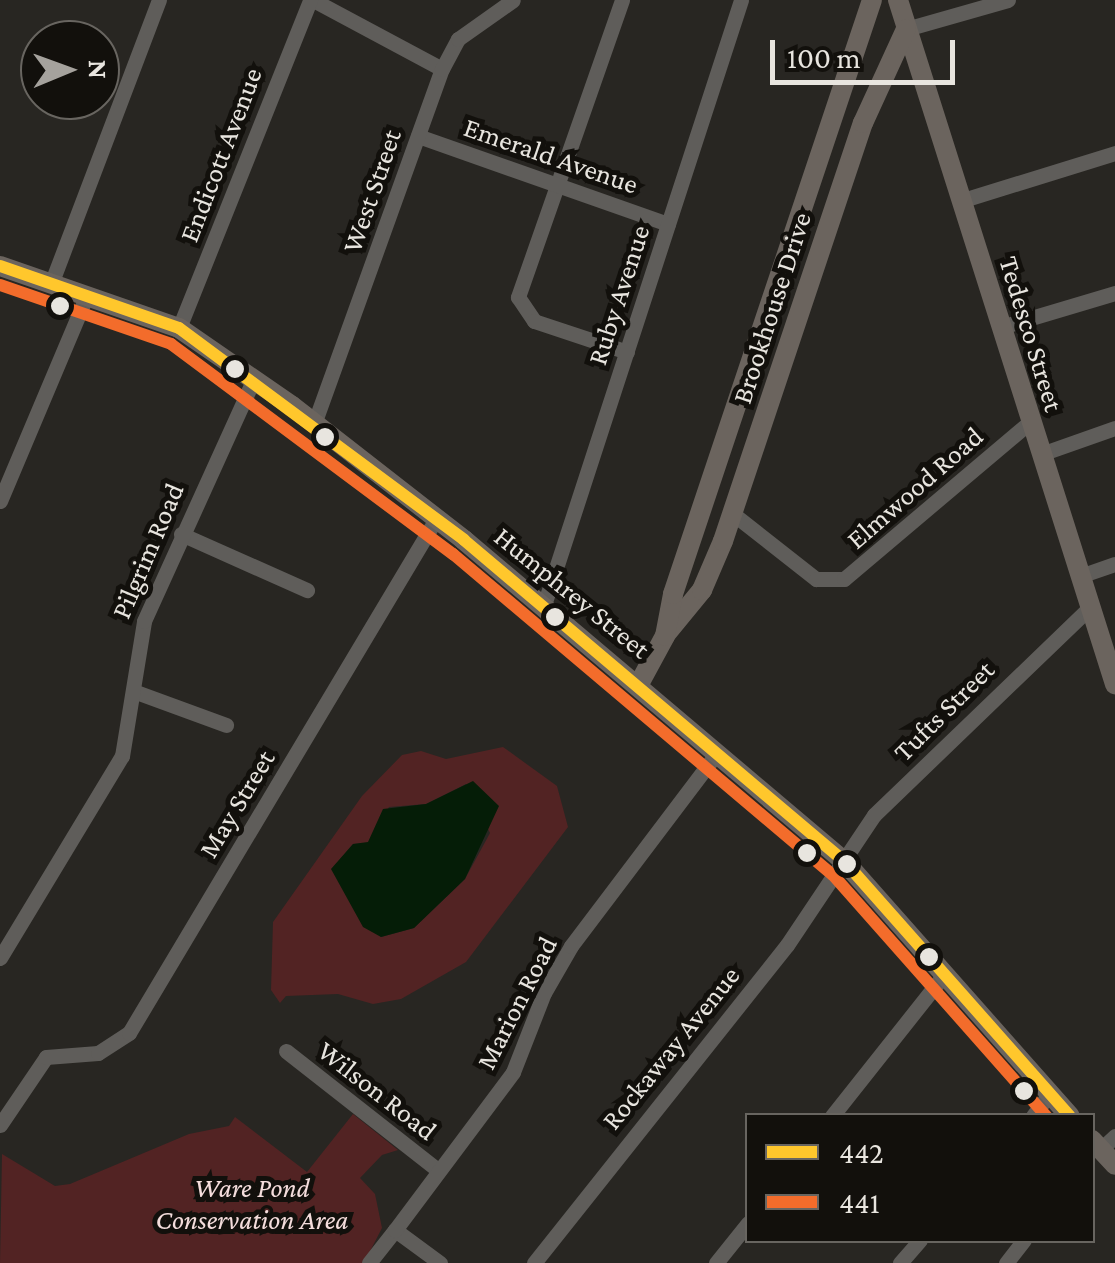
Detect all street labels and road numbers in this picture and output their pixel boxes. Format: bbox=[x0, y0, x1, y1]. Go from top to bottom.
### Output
street label: Endicott Avenue bbox=[172, 63, 270, 247]
street label: Emerald Avenue bbox=[459, 110, 643, 202]
street label: West Street bbox=[335, 125, 409, 257]
street label: Brookhouse Drive bbox=[725, 208, 819, 408]
street label: Ruby Avenue bbox=[581, 221, 657, 369]
street label: Tedesco Street bbox=[991, 252, 1071, 416]
street label: Elmwood Road bbox=[840, 420, 990, 556]
street label: Pilgrim Road bbox=[104, 478, 192, 624]
street label: Humphrey Street bbox=[487, 520, 657, 666]
street label: Tufts Street bbox=[886, 653, 1002, 769]
street label: May Street bbox=[192, 744, 282, 864]
street label: Marion Road bbox=[469, 931, 565, 1075]
street label: Rockaway Avenue bbox=[595, 960, 747, 1136]
street label: Wilson Road bbox=[311, 1034, 443, 1148]

